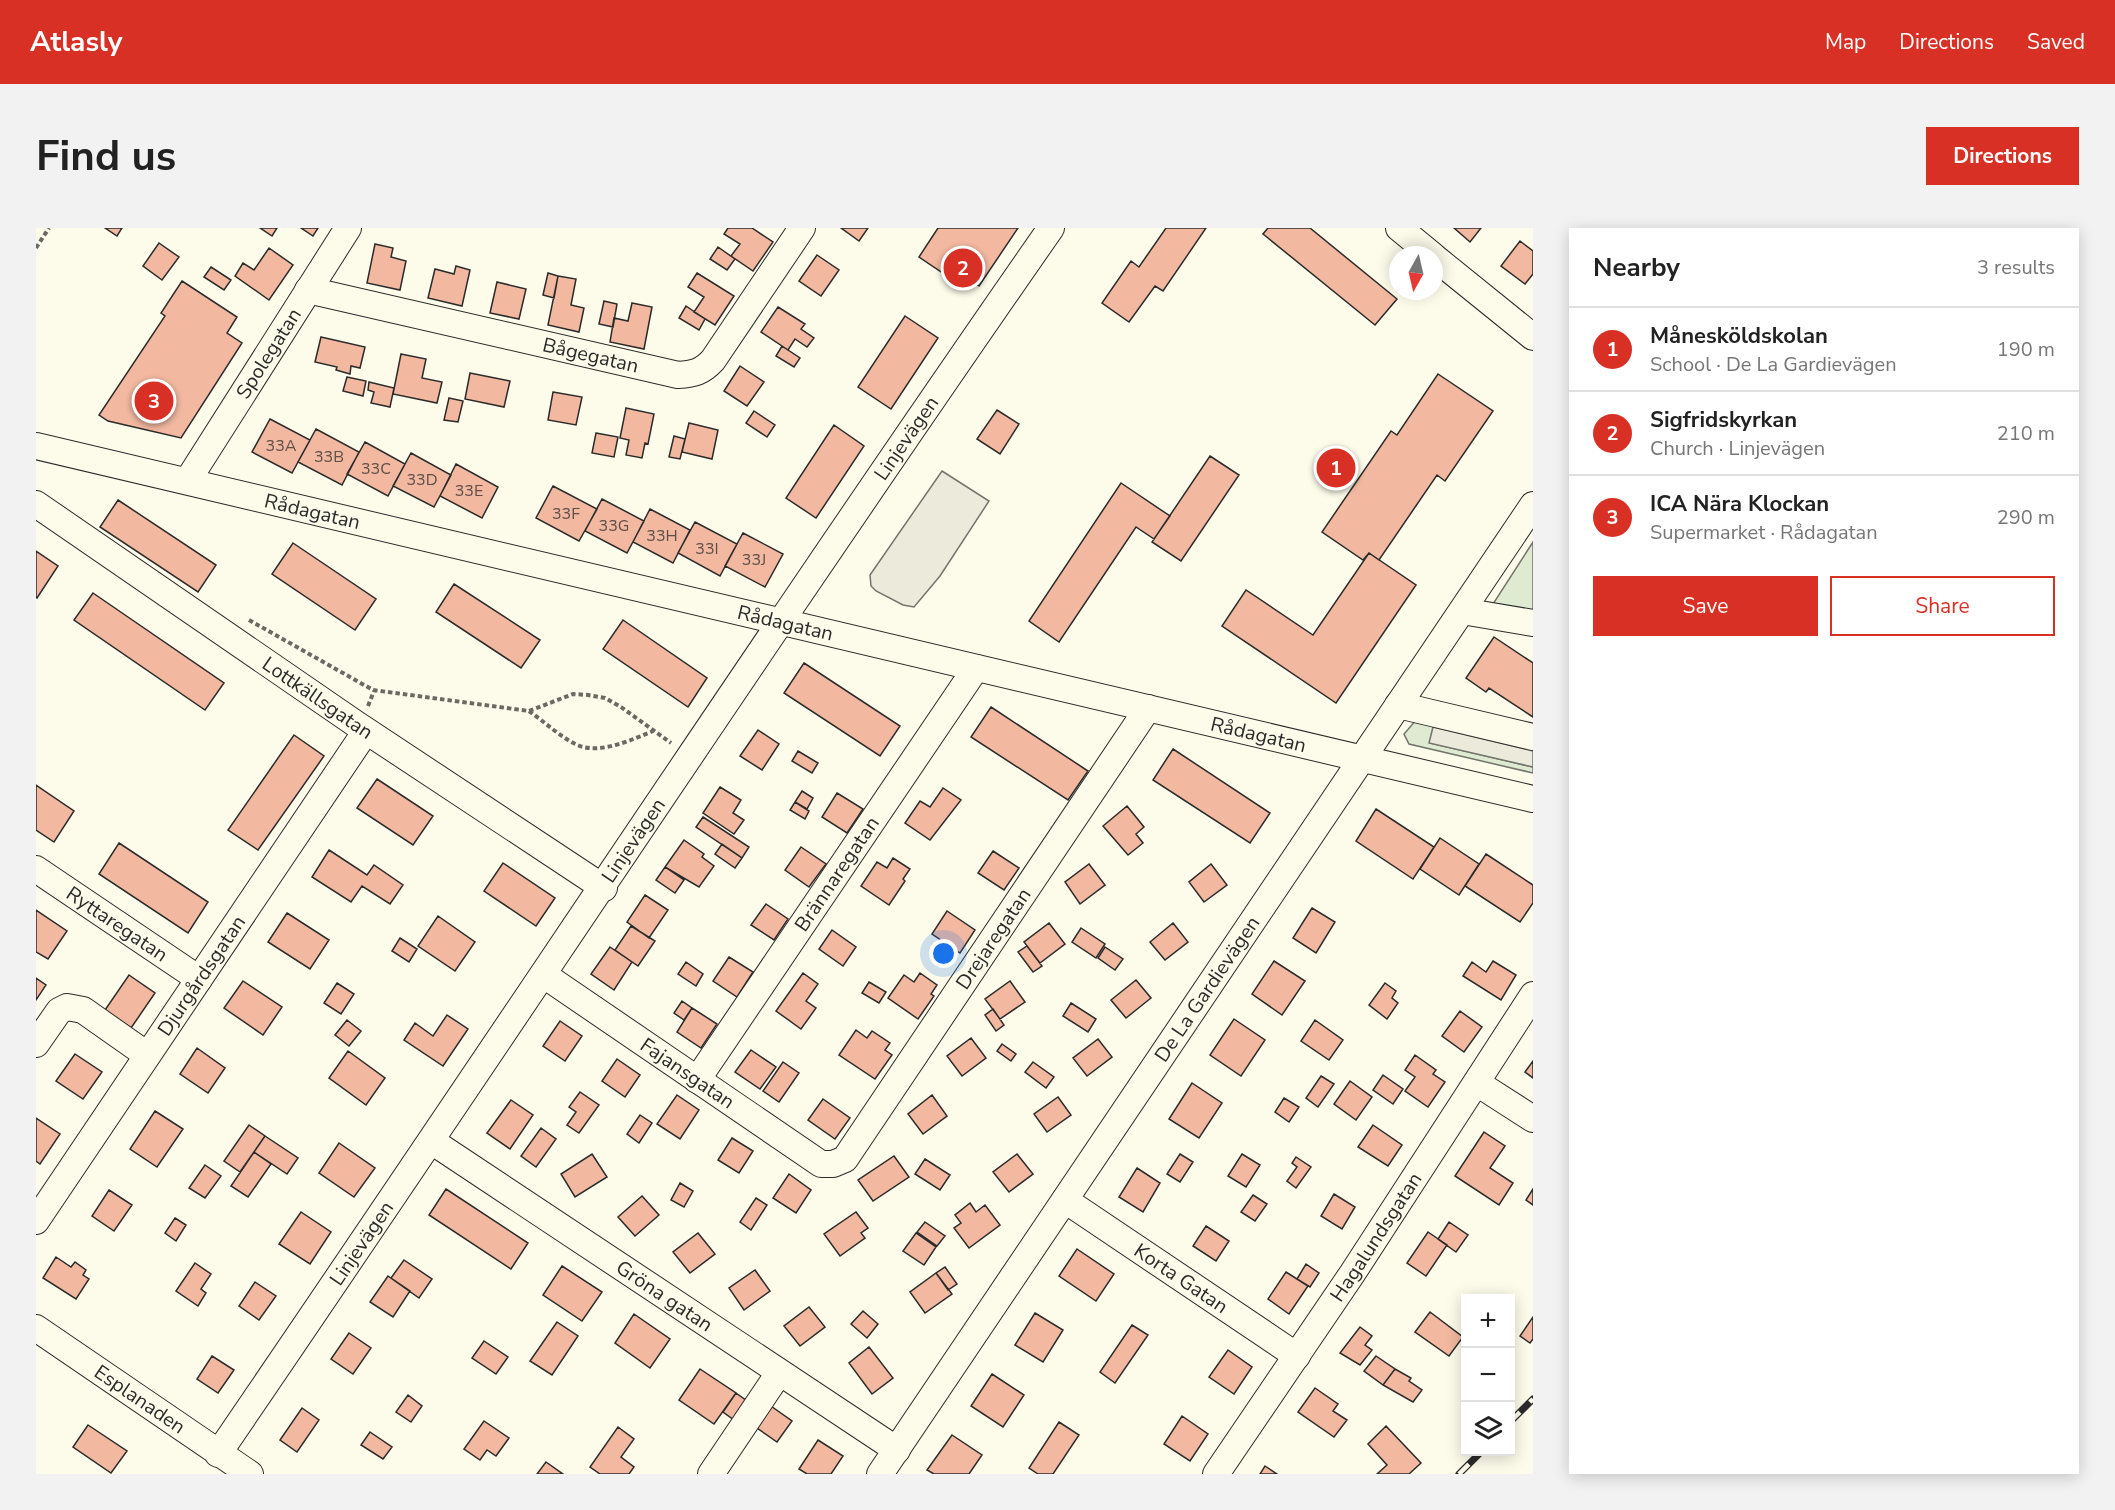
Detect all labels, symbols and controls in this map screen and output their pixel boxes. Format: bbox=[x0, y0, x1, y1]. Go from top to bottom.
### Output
text: Atlasly bbox=[30, 23, 122, 61]
text: Map bbox=[1825, 28, 1866, 56]
text: Directions bbox=[1899, 28, 1994, 56]
text: Saved bbox=[2027, 28, 2085, 56]
button: Directions bbox=[1926, 127, 2079, 185]
text: Find us bbox=[36, 128, 176, 185]
pin: 2 bbox=[944, 246, 982, 291]
north arrow bbox=[1389, 246, 1443, 300]
text: Nearby bbox=[1593, 250, 1680, 285]
text: 3 results bbox=[1977, 254, 2055, 281]
street label: Spolegatan bbox=[229, 303, 307, 404]
text: Månesköldskolan bbox=[1650, 321, 1828, 351]
street label: Bågegatan bbox=[540, 331, 641, 379]
text: 1 bbox=[1607, 336, 1619, 363]
text: 190 m bbox=[1997, 336, 2055, 363]
text: School · De La Gardievägen bbox=[1650, 351, 1897, 378]
pin: 3 bbox=[134, 378, 174, 423]
street label: Linjevägen bbox=[868, 391, 944, 486]
text: Sigfridskyrkan bbox=[1650, 405, 1797, 435]
text: 2 bbox=[1607, 420, 1619, 447]
text: 210 m bbox=[1997, 420, 2055, 447]
house number: 33A bbox=[266, 435, 297, 457]
text: Church · Linjevägen bbox=[1650, 435, 1825, 462]
house number: 33B bbox=[314, 446, 344, 468]
pin: 1 bbox=[1316, 446, 1356, 490]
house number: 33C bbox=[361, 458, 391, 480]
house number: 33D bbox=[406, 469, 438, 491]
house number: 33E bbox=[455, 480, 483, 502]
street label: Rådagatan bbox=[262, 487, 363, 536]
text: ICA Nära Klockan bbox=[1650, 489, 1829, 519]
house number: 33F bbox=[552, 503, 580, 525]
text: 3 bbox=[1607, 504, 1619, 531]
text: 290 m bbox=[1997, 504, 2055, 531]
house number: 33G bbox=[599, 515, 629, 537]
text: Supermarket · Rådagatan bbox=[1650, 519, 1878, 546]
house number: 33H bbox=[646, 525, 678, 547]
house number: 33I bbox=[695, 538, 719, 560]
house number: 33J bbox=[742, 549, 766, 571]
button: Save bbox=[1593, 576, 1818, 636]
button: Share bbox=[1830, 576, 2055, 636]
street label: Rådagatan bbox=[735, 598, 836, 647]
street label: Lottkällsgatan bbox=[257, 650, 379, 745]
street label: Rådagatan bbox=[1208, 710, 1309, 759]
street label: Linjevägen bbox=[595, 793, 671, 888]
street label: Brännaregatan bbox=[788, 811, 885, 937]
street label: Ryttaregatan bbox=[61, 880, 173, 968]
street label: Drejaregatan bbox=[949, 882, 1037, 995]
street label: Djurgårdsgatan bbox=[151, 910, 252, 1041]
street label: De La Gardievägen bbox=[1148, 911, 1266, 1067]
your location bbox=[929, 939, 958, 968]
street label: Fajansgatan bbox=[635, 1031, 740, 1115]
street label: Hagalundsgatan bbox=[1324, 1167, 1428, 1307]
street label: Linjevägen bbox=[323, 1196, 400, 1291]
street label: Korta Gatan bbox=[1129, 1237, 1234, 1319]
street label: Gröna gatan bbox=[611, 1254, 718, 1338]
map controls bbox=[1461, 1294, 1515, 1456]
button: + bbox=[1461, 1294, 1515, 1348]
button: − bbox=[1461, 1348, 1515, 1402]
street label: Esplanaden bbox=[89, 1358, 191, 1440]
button: layers bbox=[1461, 1402, 1515, 1456]

